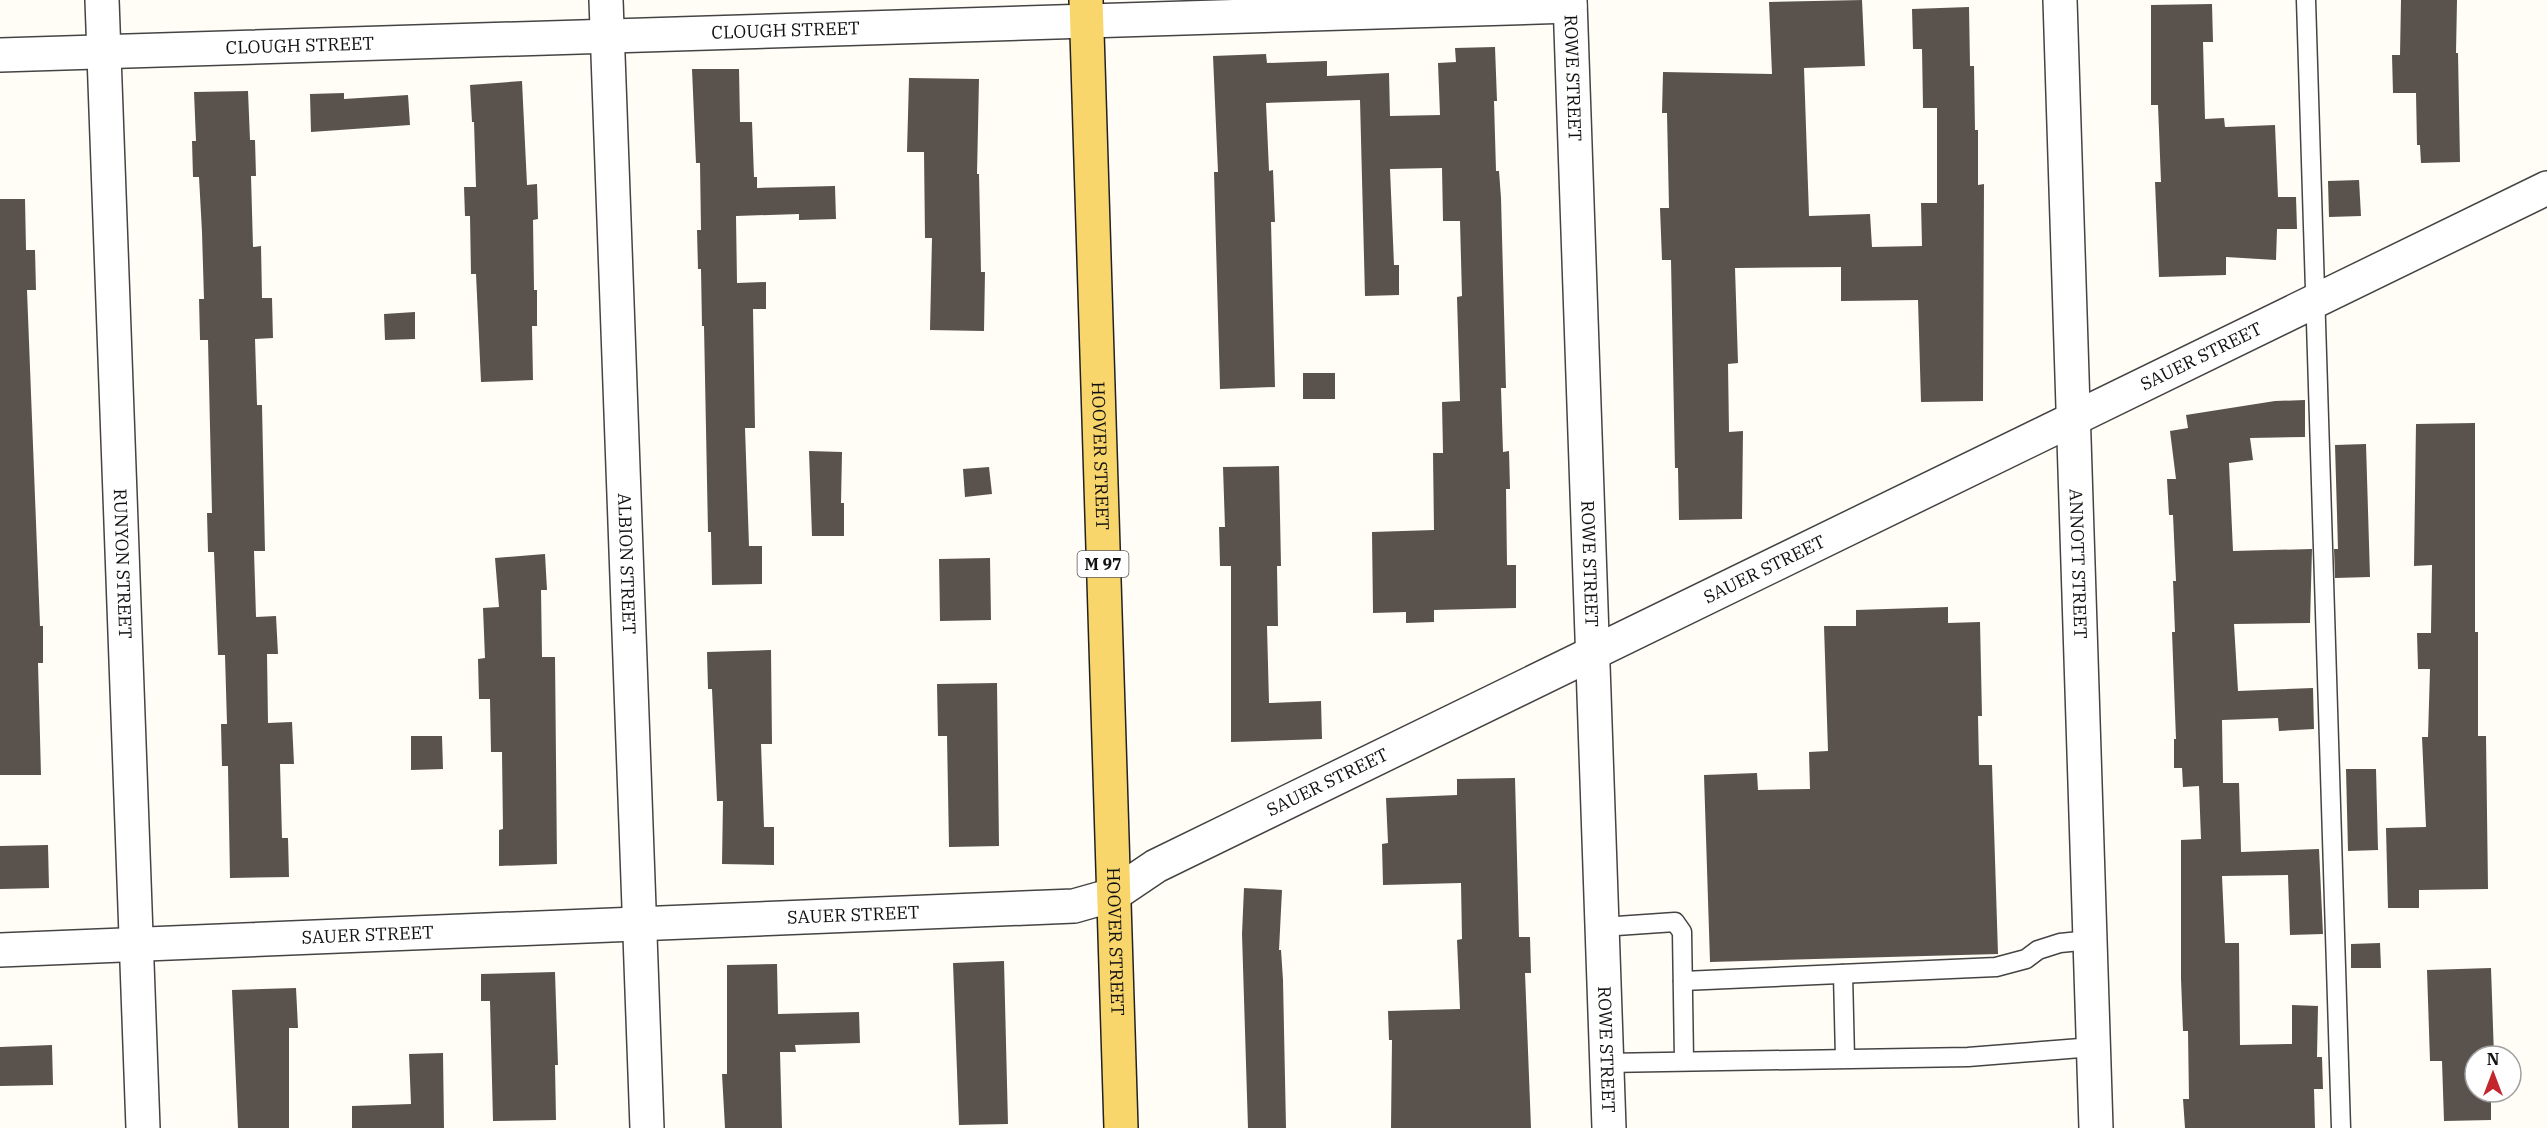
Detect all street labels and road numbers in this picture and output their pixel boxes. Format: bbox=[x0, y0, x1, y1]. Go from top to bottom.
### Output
street label: ROWE STREET bbox=[1560, 14, 1587, 142]
street label: CLOUGH STREET bbox=[711, 16, 861, 44]
street label: CLOUGH STREET bbox=[225, 31, 375, 59]
street label: SAUER STREET bbox=[2136, 317, 2266, 395]
street label: HOOVER STREET bbox=[1087, 381, 1114, 531]
street label: RUNYON STREET bbox=[109, 488, 137, 639]
street label: ANNOTT STREET bbox=[2065, 488, 2092, 639]
street label: ALBION STREET bbox=[613, 492, 641, 635]
street label: ROWE STREET bbox=[1576, 500, 1604, 628]
street label: SAUER STREET bbox=[1700, 530, 1829, 608]
road number: M 97 bbox=[1078, 551, 1128, 577]
street label: SAUER STREET bbox=[1263, 743, 1392, 821]
street label: HOOVER STREET bbox=[1102, 867, 1130, 1016]
street label: SAUER STREET bbox=[787, 900, 920, 929]
street label: SAUER STREET bbox=[301, 920, 435, 949]
street label: ROWE STREET bbox=[1593, 986, 1620, 1113]

